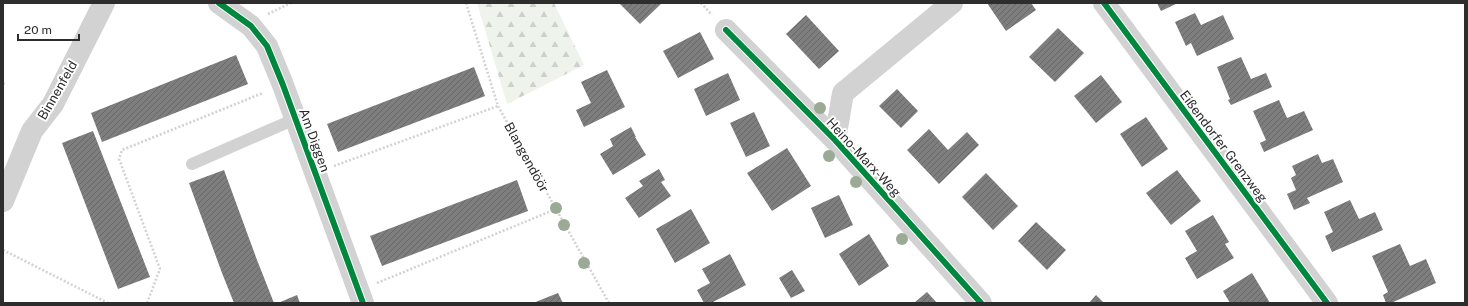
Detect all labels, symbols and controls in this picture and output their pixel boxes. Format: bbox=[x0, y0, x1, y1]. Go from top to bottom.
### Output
scale bar bbox=[18, 16, 79, 42]
text: 20 m bbox=[24, 23, 52, 37]
street label: Binnenfeld bbox=[35, 58, 80, 122]
street label: Eißendorfer Grenzweg bbox=[1177, 88, 1270, 205]
street label: Am Diggen bbox=[296, 106, 333, 174]
street label: Heino-Marx-Weg bbox=[823, 115, 904, 200]
street label: Blangendöör bbox=[501, 120, 552, 195]

